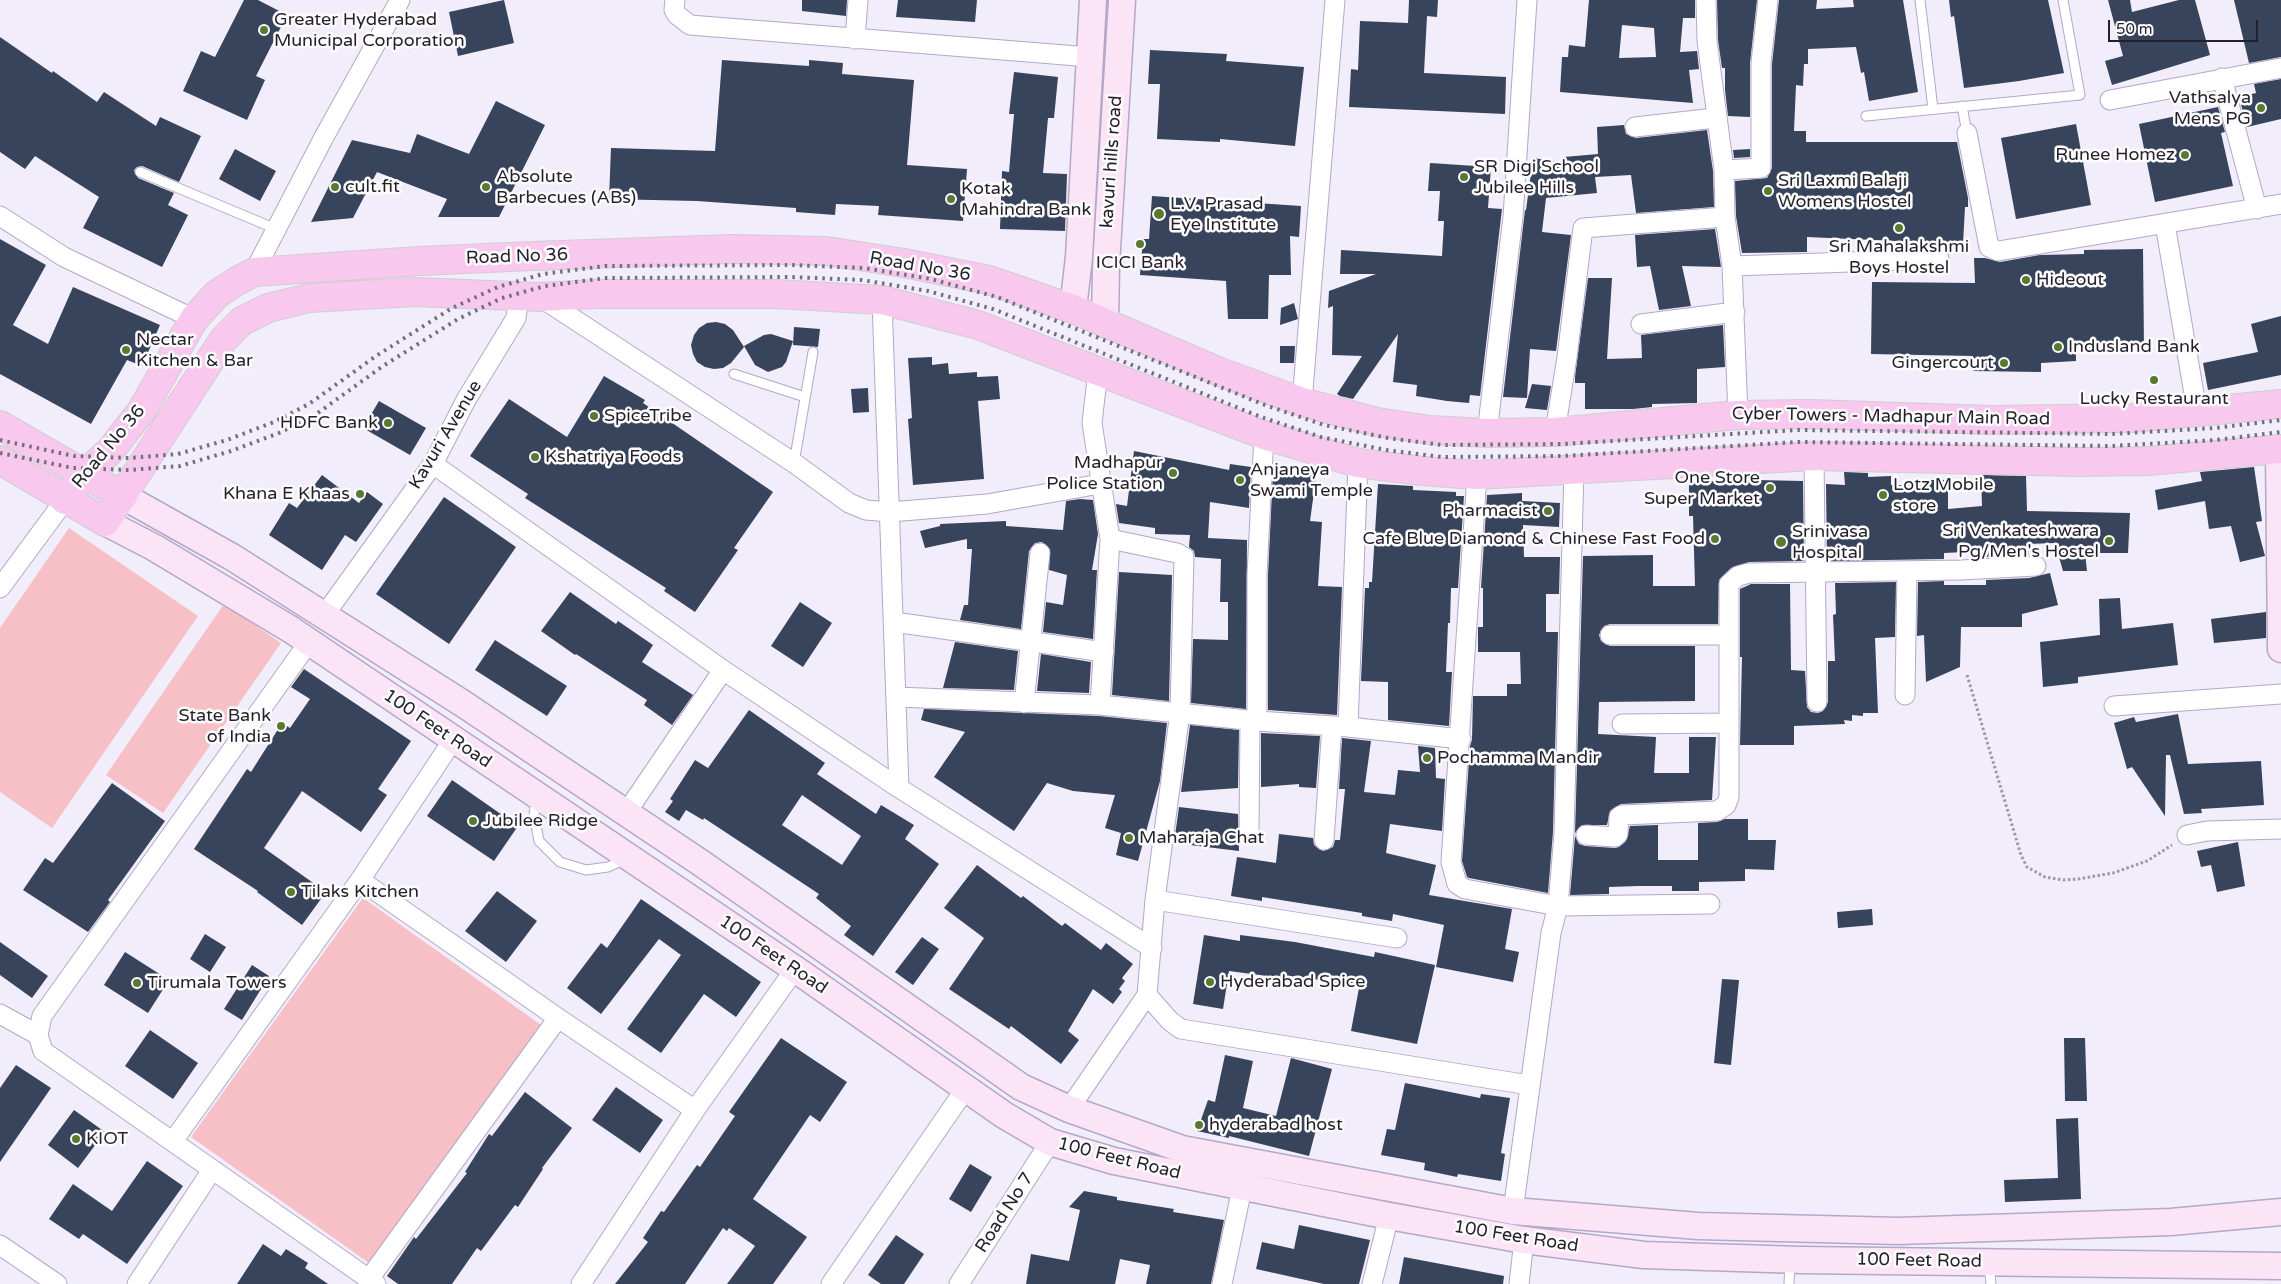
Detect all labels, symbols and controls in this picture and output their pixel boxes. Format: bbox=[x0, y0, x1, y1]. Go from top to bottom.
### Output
place label: Greater Hyderabad Municipal Corporation bbox=[274, 9, 465, 52]
scale bar bbox=[2111, 10, 2261, 42]
text: 50 m bbox=[2116, 20, 2153, 38]
marker: Greater Hyderabad Municipal Corporation bbox=[258, 24, 270, 36]
place label: Vathsalya Mens PG bbox=[2169, 87, 2251, 130]
street label: kavuri hills road bbox=[1097, 95, 1127, 229]
marker: Vathsalya Mens PG bbox=[2255, 102, 2267, 114]
place label: Runee Homez bbox=[2055, 144, 2175, 166]
marker: Runee Homez bbox=[2179, 149, 2191, 161]
place label: SR Digi School Jubilee Hills bbox=[1474, 156, 1599, 198]
place label: Absolute Barbecues (ABs) bbox=[496, 166, 636, 208]
place label: Sri Laxmi Balaji Womens Hostel bbox=[1778, 170, 1912, 212]
marker: SR Digi School Jubilee Hills bbox=[1458, 171, 1470, 183]
place label: cult.fit bbox=[345, 176, 400, 198]
place label: Kotak Mahindra Bank bbox=[961, 178, 1091, 220]
marker: cult.fit bbox=[329, 181, 341, 193]
marker: Absolute Barbecues (ABs) bbox=[480, 181, 492, 193]
marker: Sri Laxmi Balaji Womens Hostel bbox=[1762, 185, 1774, 197]
marker: Kotak Mahindra Bank bbox=[945, 193, 957, 205]
place label: L.V. Prasad Eye Institute bbox=[1170, 193, 1276, 235]
marker: L.V. Prasad Eye Institute bbox=[1152, 207, 1166, 221]
marker: Sri Mahalakshmi Boys Hostel bbox=[1893, 222, 1905, 234]
place label: Sri Mahalakshmi Boys Hostel bbox=[1829, 236, 1969, 278]
marker: ICICI Bank bbox=[1134, 238, 1146, 250]
street label: Road No 36 bbox=[465, 244, 569, 270]
street label: Road No 36 bbox=[868, 247, 972, 287]
place label: ICICI Bank bbox=[1096, 252, 1184, 274]
place label: Hideout bbox=[2036, 269, 2104, 291]
marker: Hideout bbox=[2020, 274, 2032, 286]
place label: Nectar Kitchen & Bar bbox=[136, 329, 253, 372]
place label: Indusland Bank bbox=[2068, 336, 2200, 358]
marker: Indusland Bank bbox=[2052, 341, 2064, 353]
marker: Nectar Kitchen & Bar bbox=[120, 344, 132, 356]
place label: Gingercourt bbox=[1892, 352, 1994, 374]
marker: Gingercourt bbox=[1998, 357, 2010, 369]
marker: Lucky Restaurant bbox=[2148, 374, 2160, 386]
street label: Kavuri Avenue bbox=[405, 377, 487, 493]
place label: Lucky Restaurant bbox=[2079, 388, 2229, 410]
street label: Road No 36 bbox=[68, 401, 150, 493]
street label: Cyber Towers - Madhapur Main Road bbox=[1732, 403, 2050, 431]
place label: SpiceTribe bbox=[604, 405, 692, 427]
marker: SpiceTribe bbox=[588, 410, 600, 422]
place label: HDFC Bank bbox=[280, 412, 378, 434]
marker: HDFC Bank bbox=[382, 417, 394, 429]
place label: Kshatriya Foods bbox=[545, 446, 681, 468]
marker: Kshatriya Foods bbox=[529, 451, 541, 463]
place label: Madhapur Police Station bbox=[1046, 452, 1163, 494]
place label: Anjaneya Swami Temple bbox=[1250, 459, 1373, 502]
marker: Madhapur Police Station bbox=[1167, 467, 1179, 479]
place label: One Store Super Market bbox=[1644, 467, 1760, 509]
marker: Anjaneya Swami Temple bbox=[1234, 474, 1246, 486]
place label: Lotz Mobile store bbox=[1893, 474, 1993, 516]
marker: One Store Super Market bbox=[1764, 482, 1776, 494]
place label: Khana E Khaas bbox=[223, 483, 350, 505]
marker: Khana E Khaas bbox=[354, 488, 366, 500]
marker: Lotz Mobile store bbox=[1877, 489, 1889, 501]
place label: Pharmacist bbox=[1442, 500, 1538, 522]
marker: Pharmacist bbox=[1542, 505, 1554, 517]
place label: Sri Venkateshwara Pg/Men's Hostel bbox=[1942, 520, 2099, 562]
place label: Srinivasa Hospital bbox=[1792, 521, 1868, 564]
place label: Cafe Blue Diamond & Chinese Fast Food bbox=[1363, 528, 1705, 550]
marker: Cafe Blue Diamond & Chinese Fast Food bbox=[1709, 533, 1721, 545]
marker: Srinivasa Hospital bbox=[1774, 535, 1788, 549]
marker: Sri Venkateshwara Pg/Men's Hostel bbox=[2103, 535, 2115, 547]
street label: 100 Feet Road bbox=[379, 685, 495, 773]
place label: State Bank of India bbox=[179, 705, 271, 748]
marker: State Bank of India bbox=[275, 720, 287, 732]
place label: Pochamma Mandir bbox=[1437, 747, 1600, 769]
marker: Pochamma Mandir bbox=[1421, 752, 1433, 764]
place label: Jubilee Ridge bbox=[483, 810, 598, 832]
marker: Jubilee Ridge bbox=[467, 815, 479, 827]
place label: Maharaja Chat bbox=[1139, 827, 1264, 849]
marker: Maharaja Chat bbox=[1123, 832, 1135, 844]
place label: Tilaks Kitchen bbox=[301, 881, 419, 903]
marker: Tilaks Kitchen bbox=[285, 886, 297, 898]
street label: 100 Feet Road bbox=[715, 911, 831, 999]
place label: Hyderabad Spice bbox=[1220, 971, 1366, 993]
place label: Tirumala Towers bbox=[147, 972, 287, 994]
marker: Hyderabad Spice bbox=[1204, 976, 1216, 988]
marker: Tirumala Towers bbox=[131, 977, 143, 989]
place label: hyderabad host bbox=[1209, 1114, 1343, 1136]
marker: hyderabad host bbox=[1193, 1119, 1205, 1131]
place label: KIOT bbox=[86, 1128, 128, 1150]
marker: KIOT bbox=[70, 1133, 82, 1145]
street label: 100 Feet Road bbox=[1055, 1133, 1183, 1185]
street label: Road No 7 bbox=[971, 1169, 1039, 1257]
street label: 100 Feet Road bbox=[1452, 1216, 1580, 1258]
street label: 100 Feet Road bbox=[1856, 1249, 1982, 1273]

